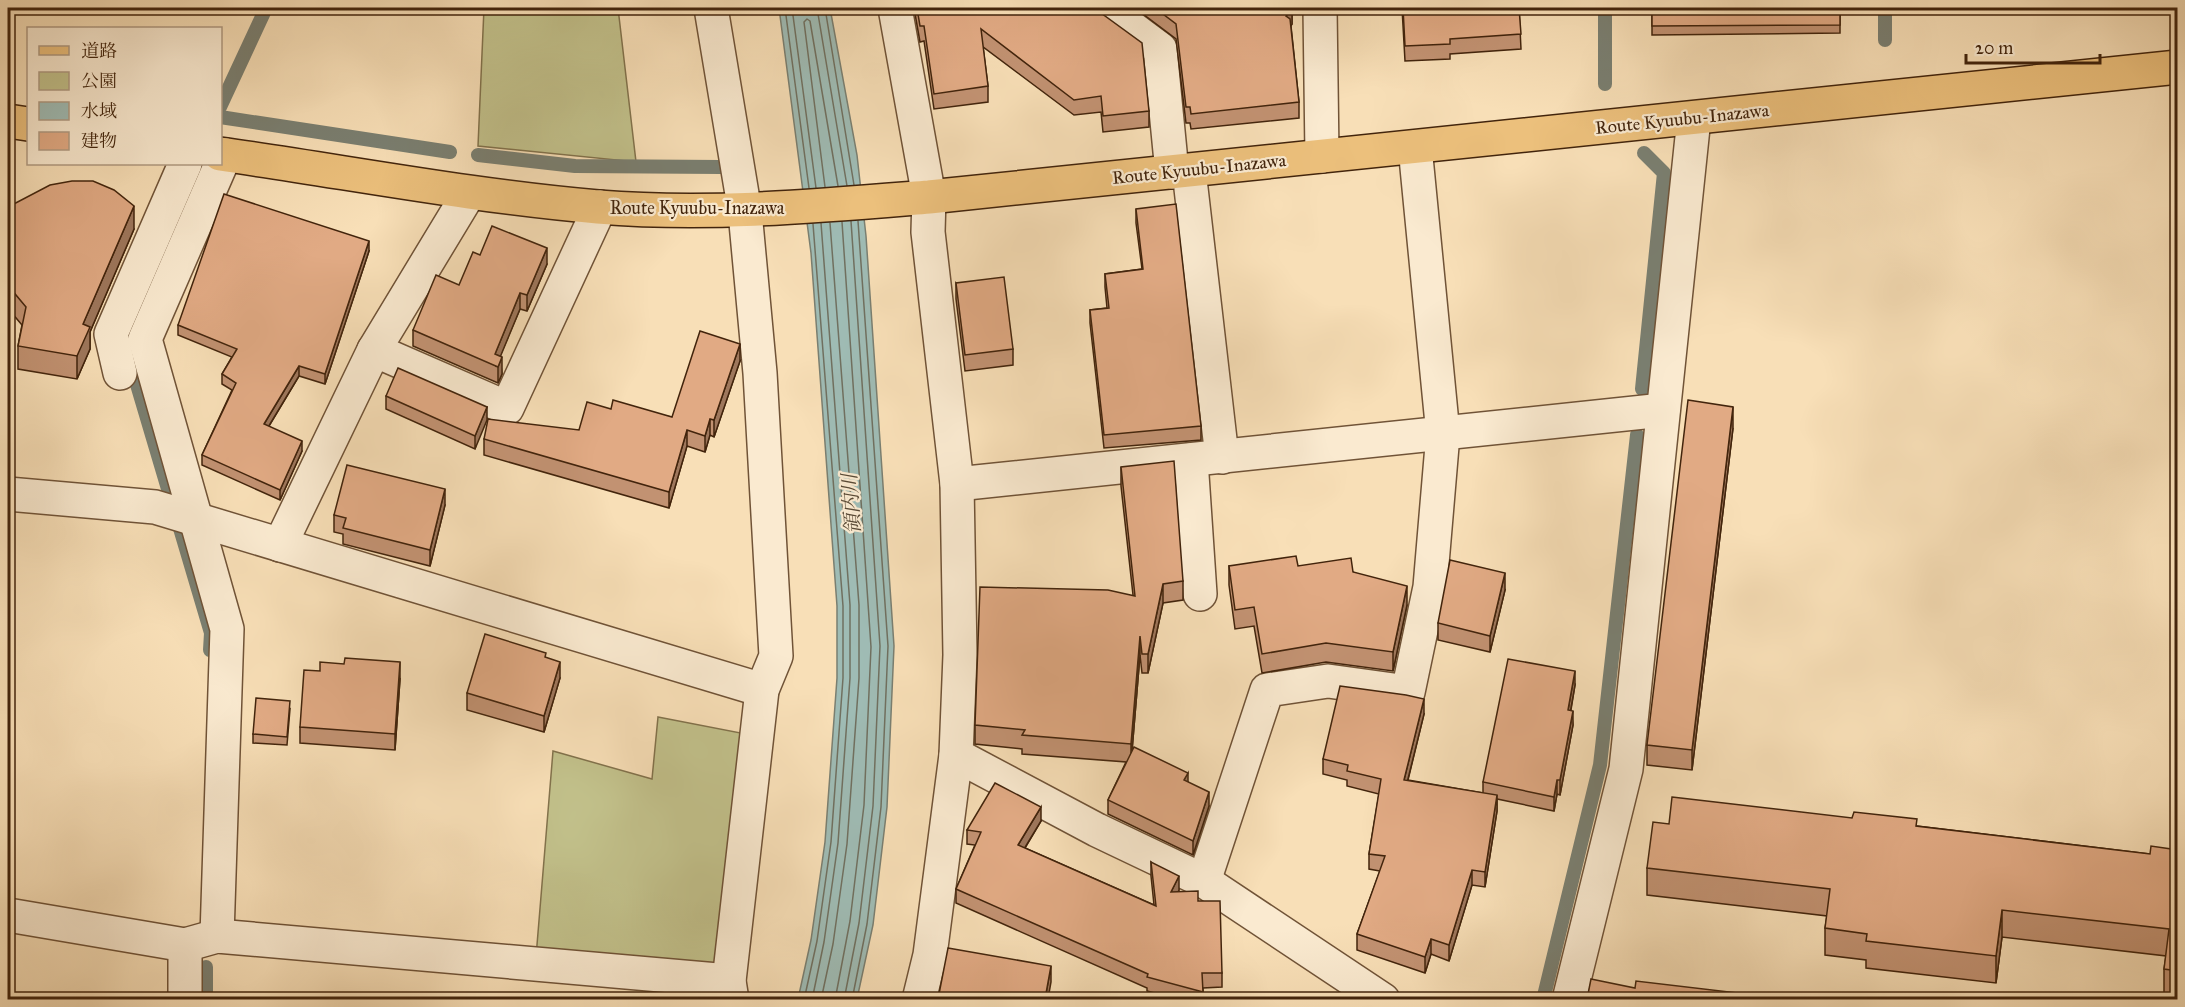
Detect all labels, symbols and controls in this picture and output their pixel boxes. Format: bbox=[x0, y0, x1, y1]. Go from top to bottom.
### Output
legend bbox=[27, 27, 222, 165]
scale bar bbox=[1966, 27, 2100, 65]
text: 20 m bbox=[1975, 37, 2013, 59]
text: 道路 bbox=[81, 40, 117, 62]
text: 公園 bbox=[81, 70, 117, 92]
street label: Route Kyuubu-Inazawa bbox=[1594, 99, 1770, 139]
text: 水域 bbox=[81, 100, 117, 122]
text: 建物 bbox=[81, 130, 117, 152]
street label: Route Kyuubu-Inazawa bbox=[1111, 149, 1287, 189]
street label: Route Kyuubu-Inazawa bbox=[610, 197, 785, 219]
water label: 領内川 bbox=[837, 471, 865, 535]

